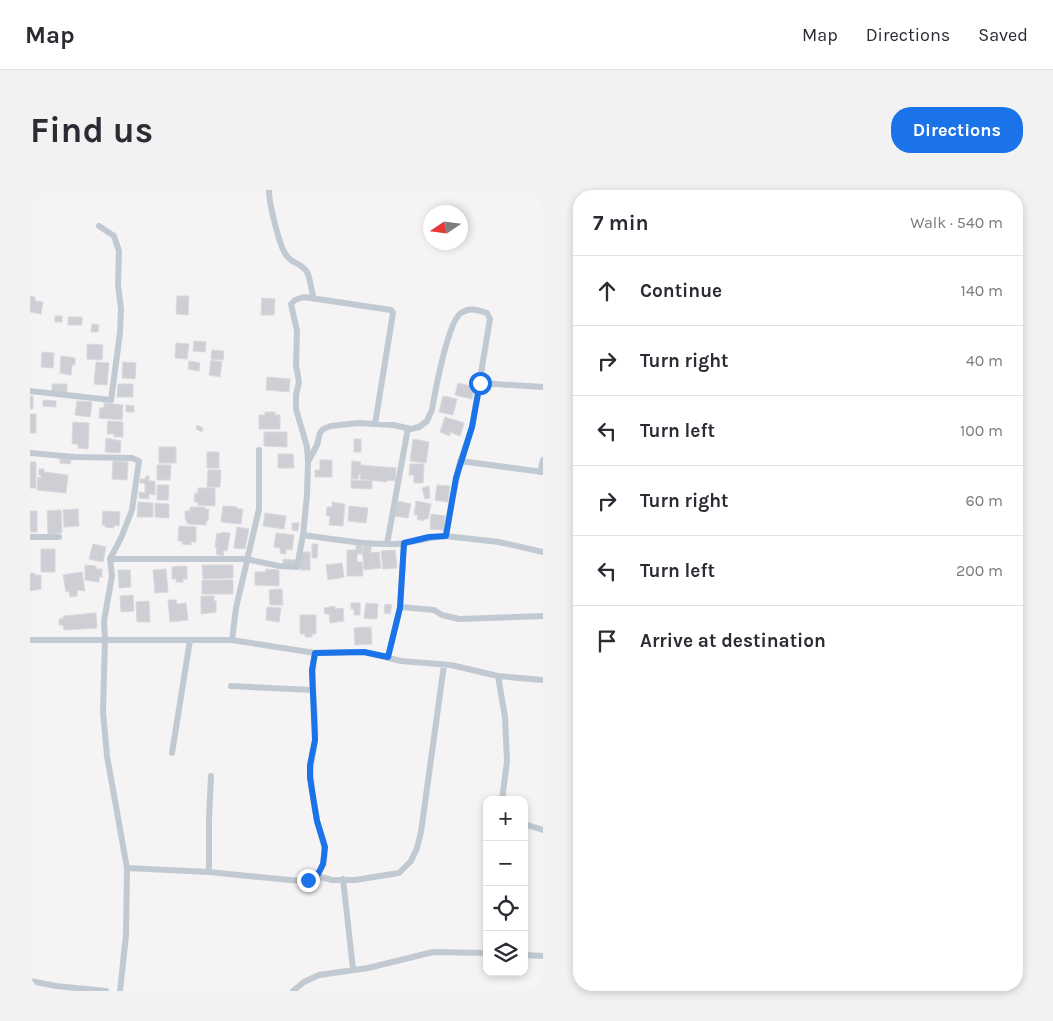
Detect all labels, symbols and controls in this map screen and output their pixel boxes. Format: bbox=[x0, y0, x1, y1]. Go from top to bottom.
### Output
text: Map bbox=[25, 21, 75, 49]
text: Map bbox=[802, 24, 838, 46]
text: Directions bbox=[866, 24, 950, 46]
text: Saved bbox=[978, 24, 1028, 46]
button: Directions bbox=[891, 107, 1023, 153]
text: Find us bbox=[30, 110, 153, 151]
north arrow bbox=[423, 205, 468, 250]
text: 7 min bbox=[593, 211, 649, 235]
text: Walk · 540 m bbox=[910, 213, 1003, 232]
icon: ahead bbox=[593, 277, 621, 305]
text: Continue bbox=[640, 280, 722, 302]
text: 140 m bbox=[961, 281, 1003, 300]
icon: right bbox=[593, 347, 621, 375]
text: Turn right bbox=[640, 350, 729, 372]
text: 40 m bbox=[966, 351, 1003, 370]
route start bbox=[469, 372, 492, 395]
icon: left bbox=[593, 417, 621, 445]
text: Turn left bbox=[640, 420, 715, 442]
text: 100 m bbox=[960, 421, 1003, 440]
icon: right bbox=[593, 487, 621, 515]
text: Turn right bbox=[640, 490, 729, 512]
text: 60 m bbox=[966, 491, 1003, 510]
icon: left bbox=[593, 557, 621, 585]
text: Turn left bbox=[640, 560, 715, 582]
text: 200 m bbox=[956, 561, 1003, 580]
icon: arrive bbox=[593, 627, 621, 655]
text: Arrive at destination bbox=[640, 630, 826, 652]
map controls bbox=[483, 796, 528, 976]
button: + bbox=[483, 796, 528, 841]
button: − bbox=[483, 841, 528, 886]
route end bbox=[297, 869, 320, 892]
button: locate bbox=[483, 886, 528, 931]
button: layers bbox=[483, 931, 528, 976]

